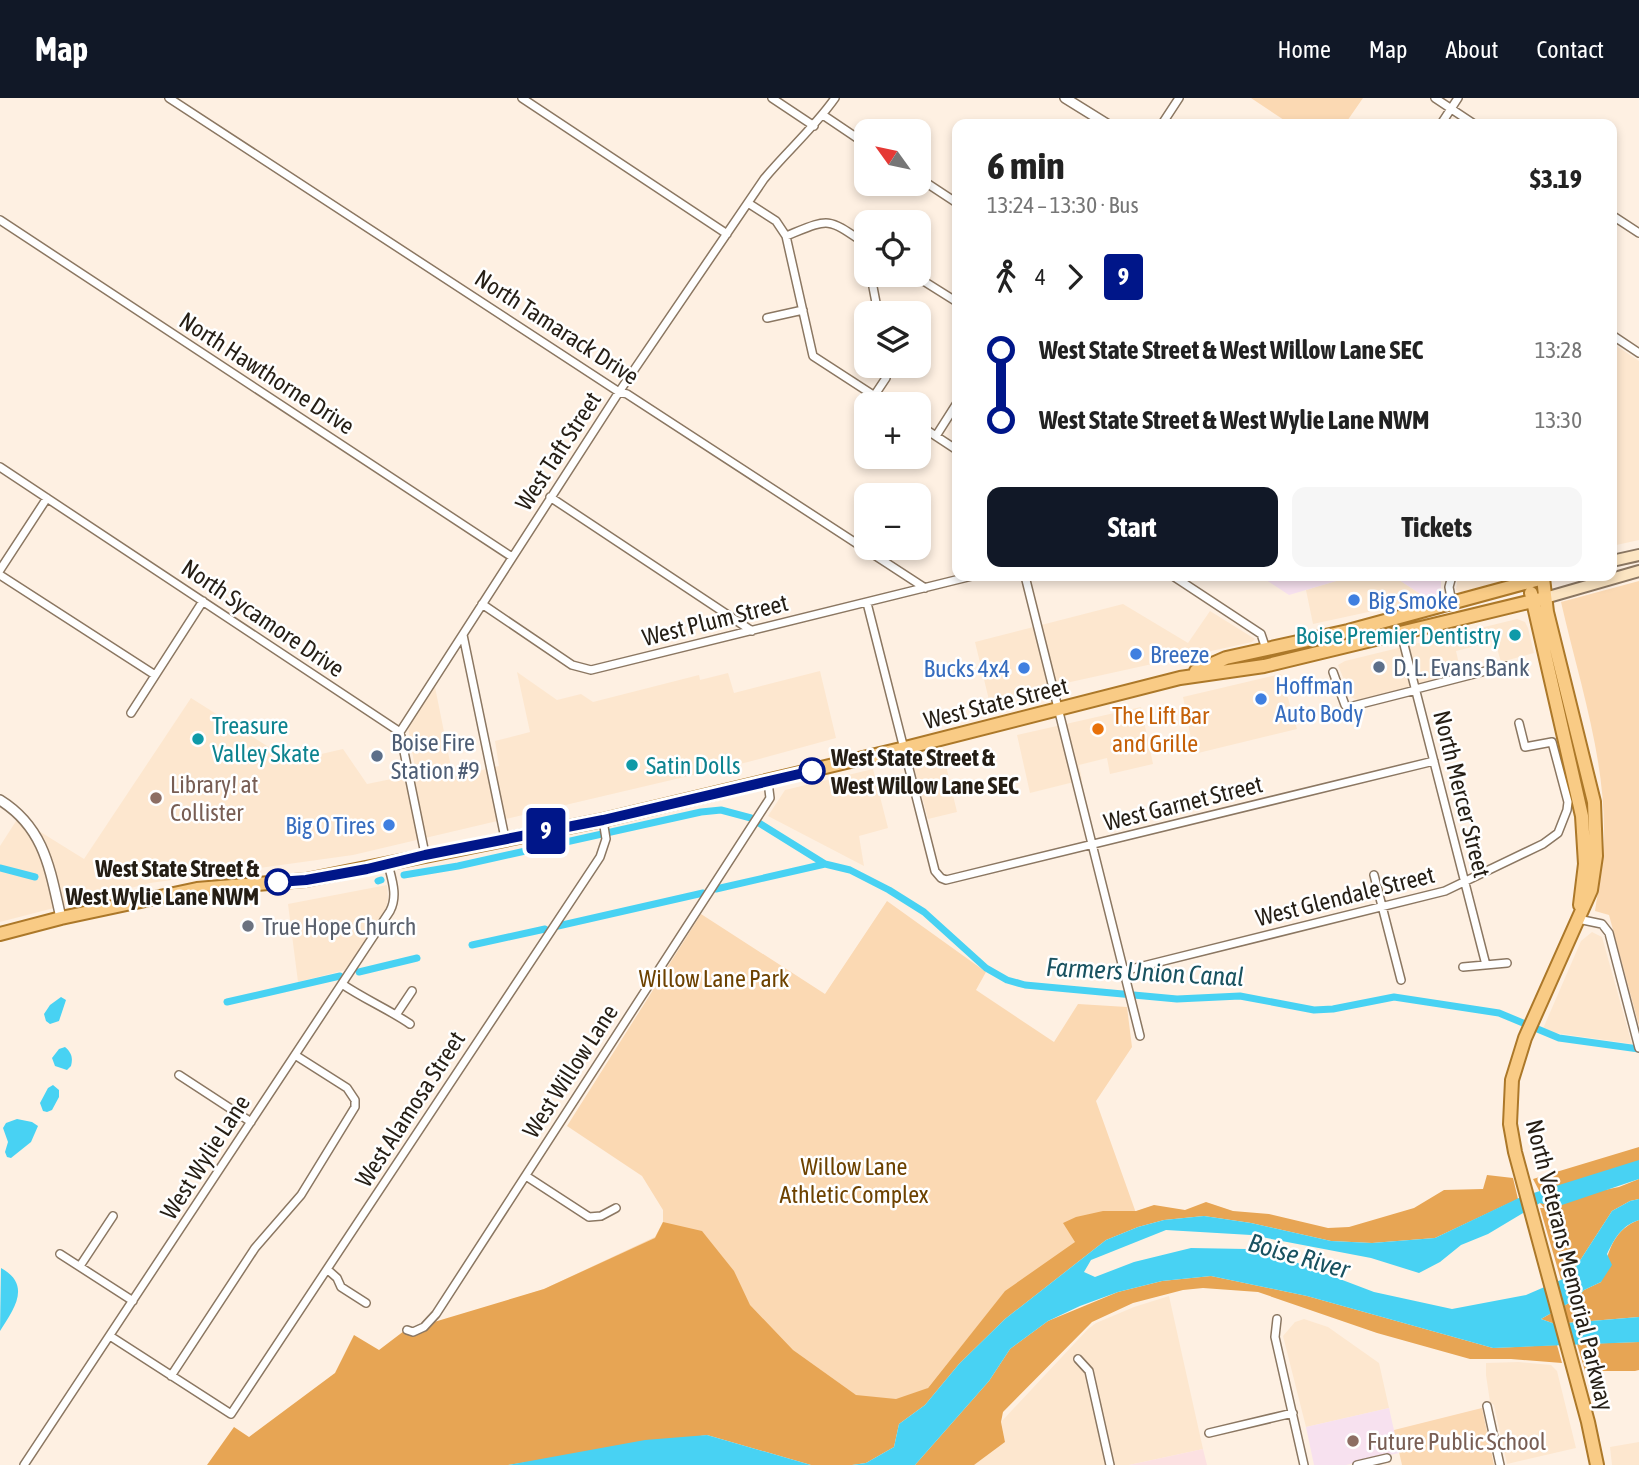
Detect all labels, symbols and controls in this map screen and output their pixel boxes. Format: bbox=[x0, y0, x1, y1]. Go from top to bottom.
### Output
text: Map bbox=[35, 30, 88, 68]
text: Home bbox=[1277, 36, 1331, 63]
text: Map bbox=[1369, 36, 1407, 63]
text: About bbox=[1445, 36, 1498, 63]
text: Contact bbox=[1536, 36, 1604, 63]
north arrow bbox=[854, 119, 931, 196]
map controls bbox=[854, 119, 931, 560]
text: 6 min bbox=[987, 144, 1065, 187]
text: $3.19 bbox=[1530, 164, 1582, 194]
text: 13:24 – 13:30 · Bus bbox=[987, 192, 1139, 218]
button: locate bbox=[854, 210, 931, 287]
icon: walk bbox=[987, 258, 1025, 296]
icon: forward bbox=[1056, 258, 1094, 296]
text: 9 bbox=[1118, 263, 1129, 290]
street label: North Tamarack Drive bbox=[470, 264, 644, 390]
text: 4 bbox=[1035, 264, 1046, 290]
button: layers bbox=[854, 301, 931, 378]
street label: North Hawthorne Drive bbox=[175, 306, 359, 440]
text: West State Street & West Willow Lane SEC bbox=[1039, 335, 1423, 365]
text: 13:28 bbox=[1535, 337, 1582, 363]
street label: West Taft Street bbox=[510, 387, 606, 515]
button: + bbox=[854, 392, 931, 469]
text: West State Street & West Wylie Lane NWM bbox=[1039, 405, 1430, 435]
text: 13:30 bbox=[1535, 407, 1582, 433]
button: − bbox=[854, 483, 931, 560]
button: Start bbox=[987, 487, 1278, 567]
button: Tickets bbox=[1292, 487, 1582, 567]
street label: North Sycamore Drive bbox=[177, 554, 349, 682]
place label: Big Smoke bbox=[1368, 587, 1458, 614]
street label: West Plum Street bbox=[639, 589, 791, 651]
marker: Big Smoke bbox=[1346, 592, 1362, 608]
place label: Boise Premier Dentistry bbox=[1296, 622, 1501, 649]
marker: Boise Premier Dentistry bbox=[1507, 627, 1523, 643]
place label: Breeze bbox=[1150, 641, 1209, 668]
marker: Breeze bbox=[1128, 646, 1144, 662]
place label: D. L. Evans Bank bbox=[1393, 654, 1530, 681]
place label: Bucks 4x4 bbox=[924, 655, 1010, 682]
marker: D. L. Evans Bank bbox=[1371, 659, 1387, 675]
marker: Bucks 4x4 bbox=[1016, 660, 1032, 676]
street label: West State Street bbox=[921, 672, 1071, 734]
place label: Hoffman Auto Body bbox=[1275, 672, 1364, 727]
marker: Hoffman Auto Body bbox=[1253, 691, 1269, 707]
place label: The Lift Bar and Grille bbox=[1112, 702, 1210, 757]
street label: North Mercer Street bbox=[1428, 708, 1496, 880]
place label: Treasure Valley Skate bbox=[212, 712, 320, 767]
marker: The Lift Bar and Grille bbox=[1090, 721, 1106, 737]
place label: Boise Fire Station #9 bbox=[391, 729, 480, 784]
marker: Treasure Valley Skate bbox=[190, 731, 206, 747]
place label: West State Street & West Willow Lane SEC bbox=[830, 744, 1019, 799]
marker: Boise Fire Station #9 bbox=[369, 748, 385, 764]
place label: Satin Dolls bbox=[646, 752, 741, 779]
marker: Satin Dolls bbox=[624, 757, 640, 773]
marker: West State Street & West Willow Lane SEC bbox=[799, 758, 825, 784]
street label: West Garnet Street bbox=[1101, 770, 1265, 836]
place label: Library! at Collister bbox=[170, 771, 259, 826]
marker: Library! at Collister bbox=[148, 790, 164, 806]
line badge: 9 bbox=[523, 808, 569, 854]
place label: Big O Tires bbox=[285, 812, 375, 839]
marker: Big O Tires bbox=[381, 817, 397, 833]
text: 9 bbox=[540, 817, 552, 844]
place label: West State Street & West Wylie Lane NWM bbox=[64, 855, 260, 910]
street label: West Glendale Street bbox=[1253, 861, 1437, 931]
marker: West State Street & West Wylie Lane NWM bbox=[265, 869, 291, 895]
place label: True Hope Church bbox=[262, 913, 416, 940]
marker: True Hope Church bbox=[240, 918, 256, 934]
water label: Farmers Union Canal bbox=[1045, 952, 1245, 992]
park label: Willow Lane Park bbox=[639, 965, 790, 992]
street label: West Willow Lane bbox=[517, 999, 623, 1143]
street label: West Alamosa Street bbox=[350, 1026, 470, 1192]
street label: West Wylie Lane bbox=[155, 1090, 255, 1224]
street label: North Veterans Memorial Parkway bbox=[1521, 1117, 1619, 1413]
park label: Willow Lane Athletic Complex bbox=[779, 1153, 929, 1208]
water label: Boise River bbox=[1245, 1227, 1354, 1285]
place label: Future Public School bbox=[1367, 1428, 1547, 1455]
marker: Future Public School bbox=[1345, 1433, 1361, 1449]

